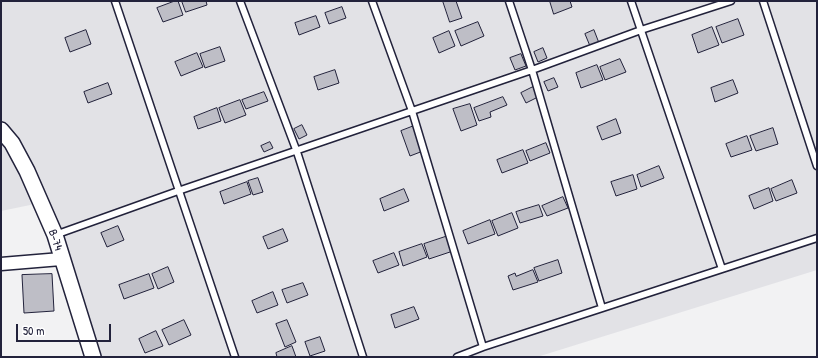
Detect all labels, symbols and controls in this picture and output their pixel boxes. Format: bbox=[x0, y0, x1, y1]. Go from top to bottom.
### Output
street label: B-74 bbox=[45, 228, 65, 252]
scale bar bbox=[18, 316, 113, 342]
text: 50 m bbox=[23, 322, 44, 339]

